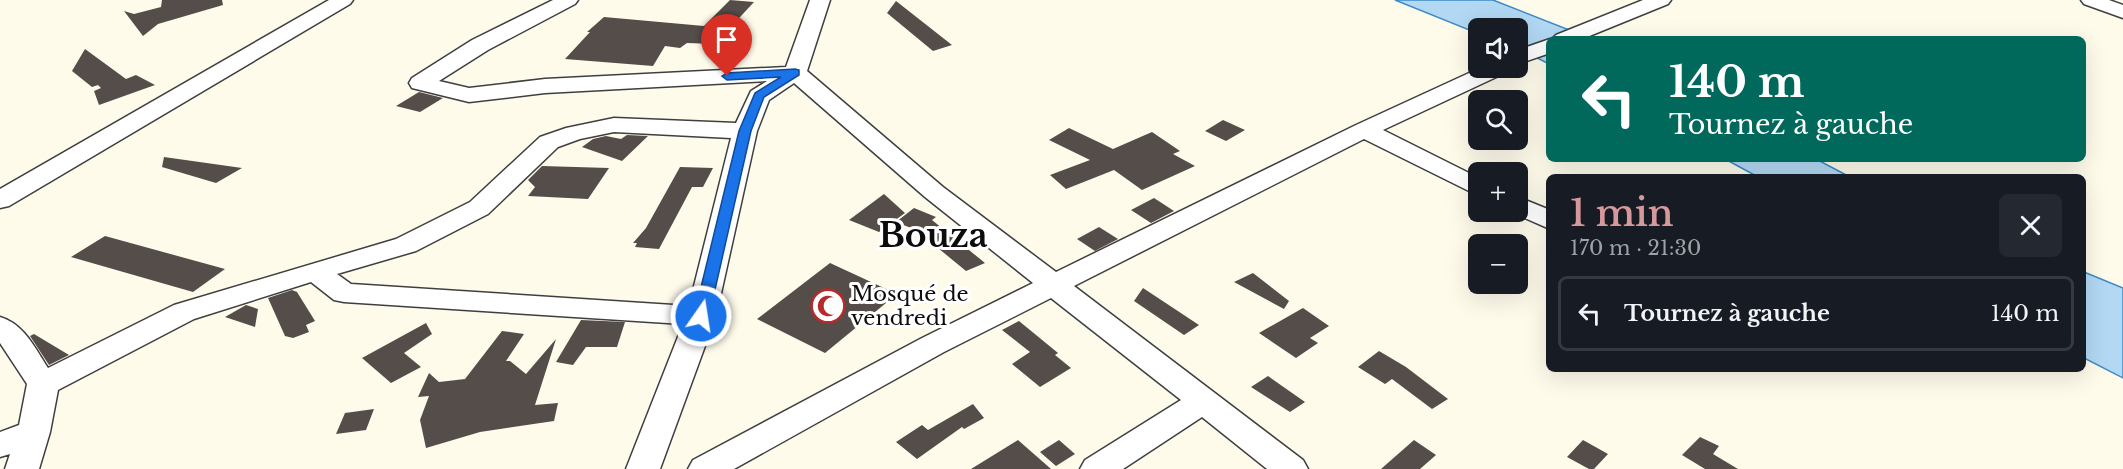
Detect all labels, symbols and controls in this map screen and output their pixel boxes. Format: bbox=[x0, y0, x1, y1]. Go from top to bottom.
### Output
pin bbox=[701, 14, 752, 76]
map controls bbox=[1468, 18, 1528, 294]
button: sound bbox=[1468, 18, 1528, 78]
icon: arrive bbox=[710, 23, 743, 56]
text: 140 m bbox=[1669, 56, 1805, 108]
icon: left bbox=[1570, 60, 1648, 138]
button: search bbox=[1468, 90, 1528, 150]
text: Tournez à gauche bbox=[1669, 108, 1913, 141]
button: + bbox=[1468, 162, 1528, 222]
text: 1 min bbox=[1570, 191, 1674, 236]
button: close bbox=[1999, 194, 2062, 257]
district label: Bouza bbox=[878, 215, 988, 256]
button: − bbox=[1468, 234, 1528, 294]
text: 170 m · 21:30 bbox=[1570, 236, 1701, 260]
place label: Mosqué de vendredi bbox=[851, 281, 969, 331]
position arrow bbox=[669, 284, 733, 348]
mosque icon: Mosqué de vendredi bbox=[810, 288, 846, 324]
icon: left bbox=[1573, 297, 1606, 330]
text: Tournez à gauche bbox=[1624, 300, 1830, 327]
text: 140 m bbox=[1991, 300, 2059, 327]

